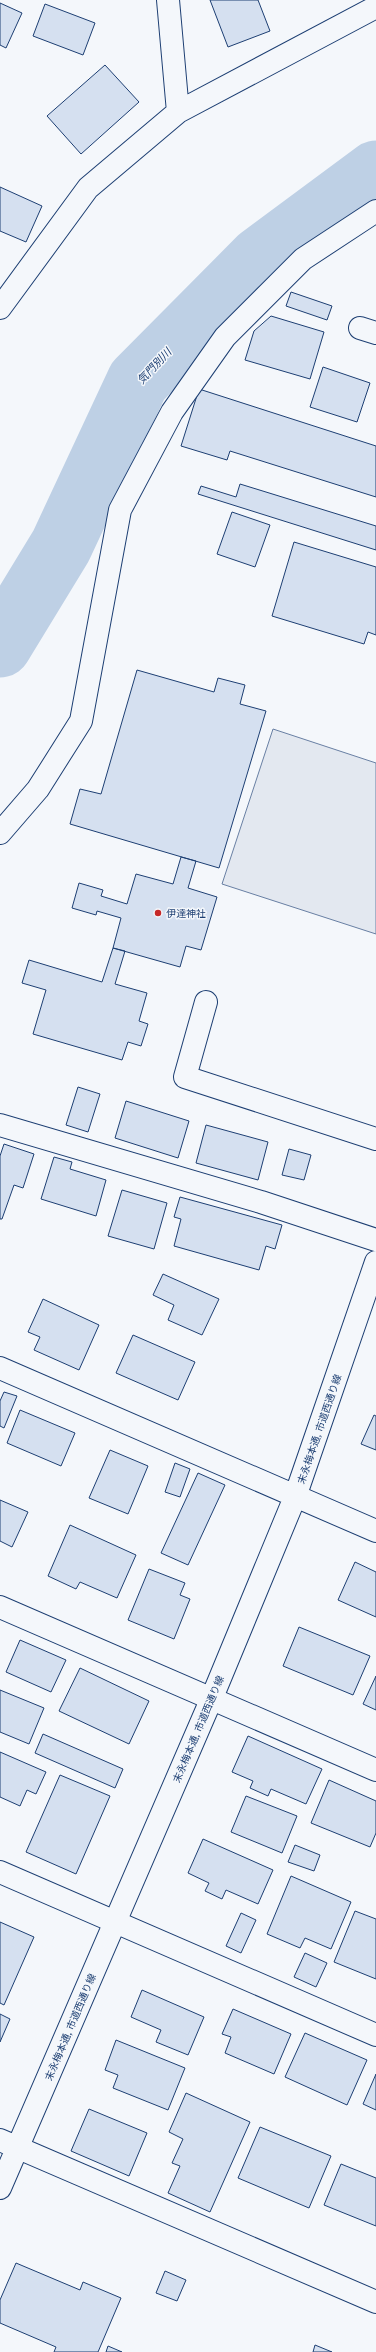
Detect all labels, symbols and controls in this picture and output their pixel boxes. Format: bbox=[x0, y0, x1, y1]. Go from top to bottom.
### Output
water label: 気門別川 bbox=[133, 344, 175, 387]
place label: 伊達神社 bbox=[166, 906, 206, 920]
marker: 伊達神社 bbox=[153, 908, 163, 918]
street label: 末永梅本通, 市道西通り線 bbox=[294, 1372, 344, 1486]
street label: 末永梅本通, 市道西通り線 bbox=[169, 1673, 227, 1785]
street label: 末永梅本通, 市道西通り線 bbox=[41, 1971, 99, 2083]

